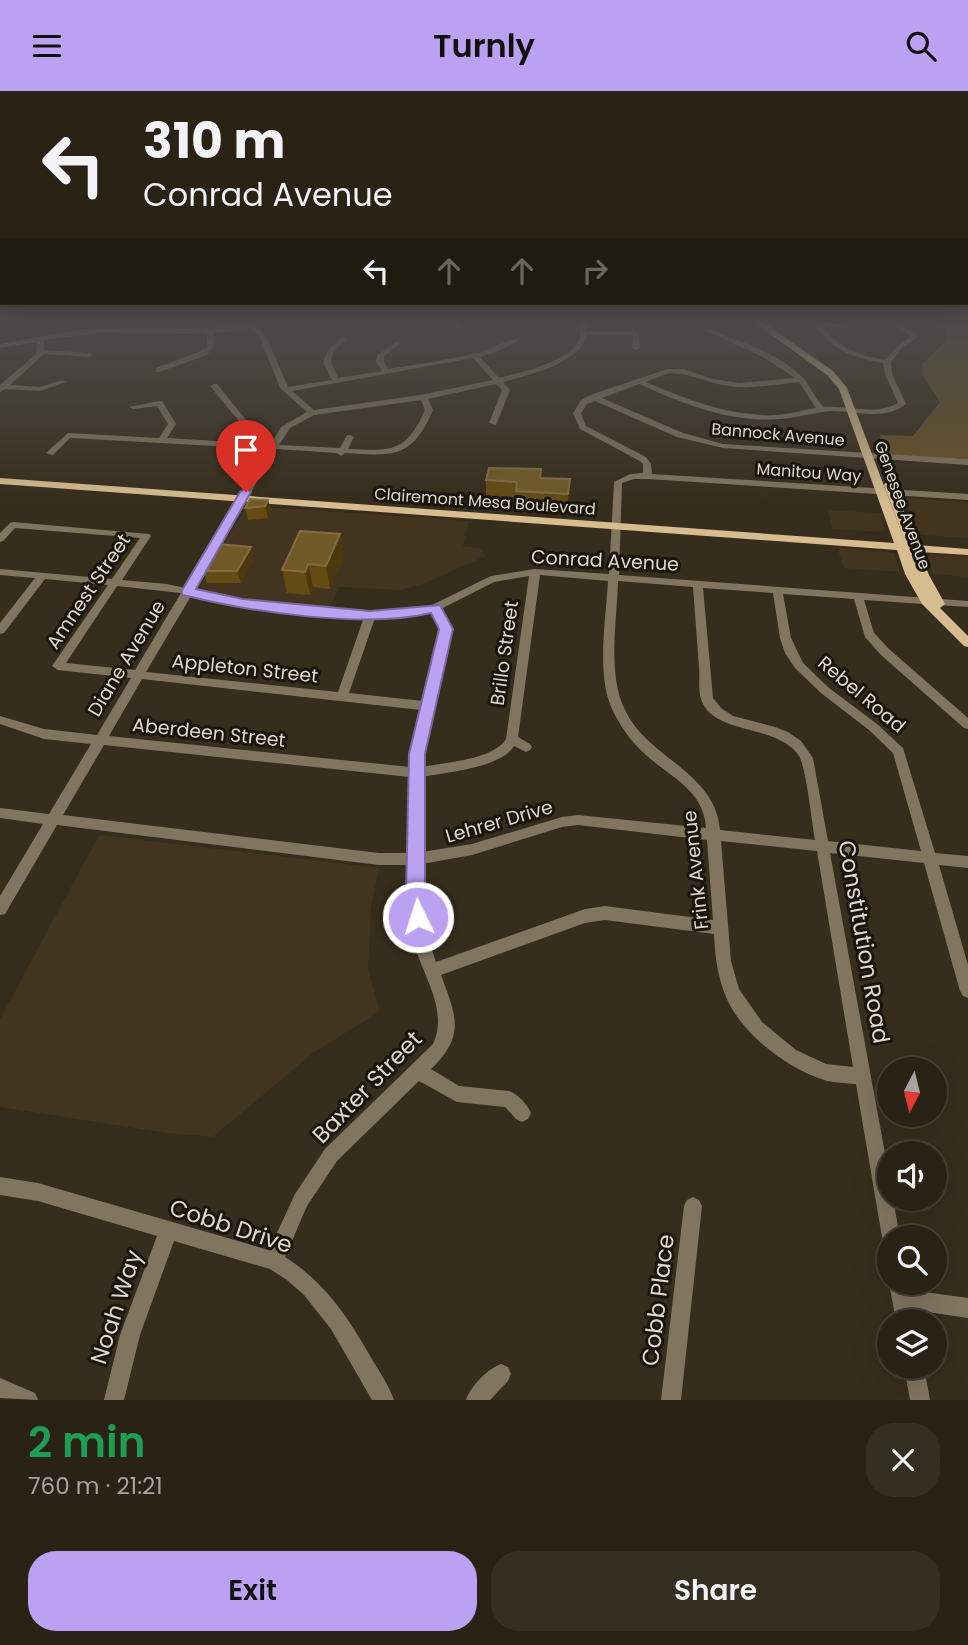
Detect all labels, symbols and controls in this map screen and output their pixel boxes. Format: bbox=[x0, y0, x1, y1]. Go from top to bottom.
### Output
text: Turnly bbox=[433, 23, 535, 68]
icon: menu bbox=[28, 27, 66, 65]
icon: search bbox=[902, 27, 940, 65]
text: 310 m bbox=[143, 107, 285, 175]
icon: left bbox=[28, 119, 119, 210]
text: Conrad Avenue bbox=[143, 172, 393, 217]
icon: left bbox=[357, 252, 395, 290]
icon: ahead bbox=[430, 252, 468, 290]
icon: ahead bbox=[503, 252, 541, 290]
icon: right bbox=[576, 252, 614, 290]
street label: Bannock Avenue bbox=[710, 417, 846, 452]
pin bbox=[216, 420, 276, 492]
icon: arrive bbox=[227, 431, 265, 469]
street label: Genesee Avenue bbox=[869, 438, 936, 573]
street label: Manitou Way bbox=[756, 457, 862, 488]
street label: Clairemont Mesa Boulevard bbox=[374, 482, 596, 521]
street label: Amnest Street bbox=[40, 528, 137, 654]
street label: Conrad Avenue bbox=[530, 543, 680, 578]
street label: Diane Avenue bbox=[81, 595, 172, 721]
street label: Brillo Street bbox=[484, 599, 525, 707]
street label: Appleton Street bbox=[170, 647, 319, 690]
street label: Rebel Road bbox=[812, 650, 911, 739]
street label: Aberdeen Street bbox=[131, 711, 287, 754]
street label: Lehrer Drive bbox=[442, 793, 556, 850]
street label: Frink Avenue bbox=[676, 809, 715, 931]
street label: Constitution Road bbox=[830, 838, 898, 1046]
position arrow bbox=[381, 880, 455, 954]
street label: Baxter Street bbox=[305, 1024, 429, 1150]
north arrow bbox=[877, 1057, 947, 1127]
map controls bbox=[877, 1057, 947, 1379]
button: sound bbox=[877, 1141, 947, 1211]
street label: Cobb Drive bbox=[165, 1191, 297, 1261]
button: search bbox=[877, 1225, 947, 1295]
street label: Cobb Place bbox=[634, 1232, 682, 1368]
street label: Noah Way bbox=[83, 1246, 150, 1368]
button: layers bbox=[877, 1309, 947, 1379]
text: 2 min bbox=[28, 1413, 146, 1472]
button: close bbox=[866, 1423, 940, 1497]
text: 760 m · 21:21 bbox=[28, 1470, 163, 1502]
button: Exit bbox=[28, 1551, 477, 1631]
button: Share bbox=[491, 1551, 940, 1631]

